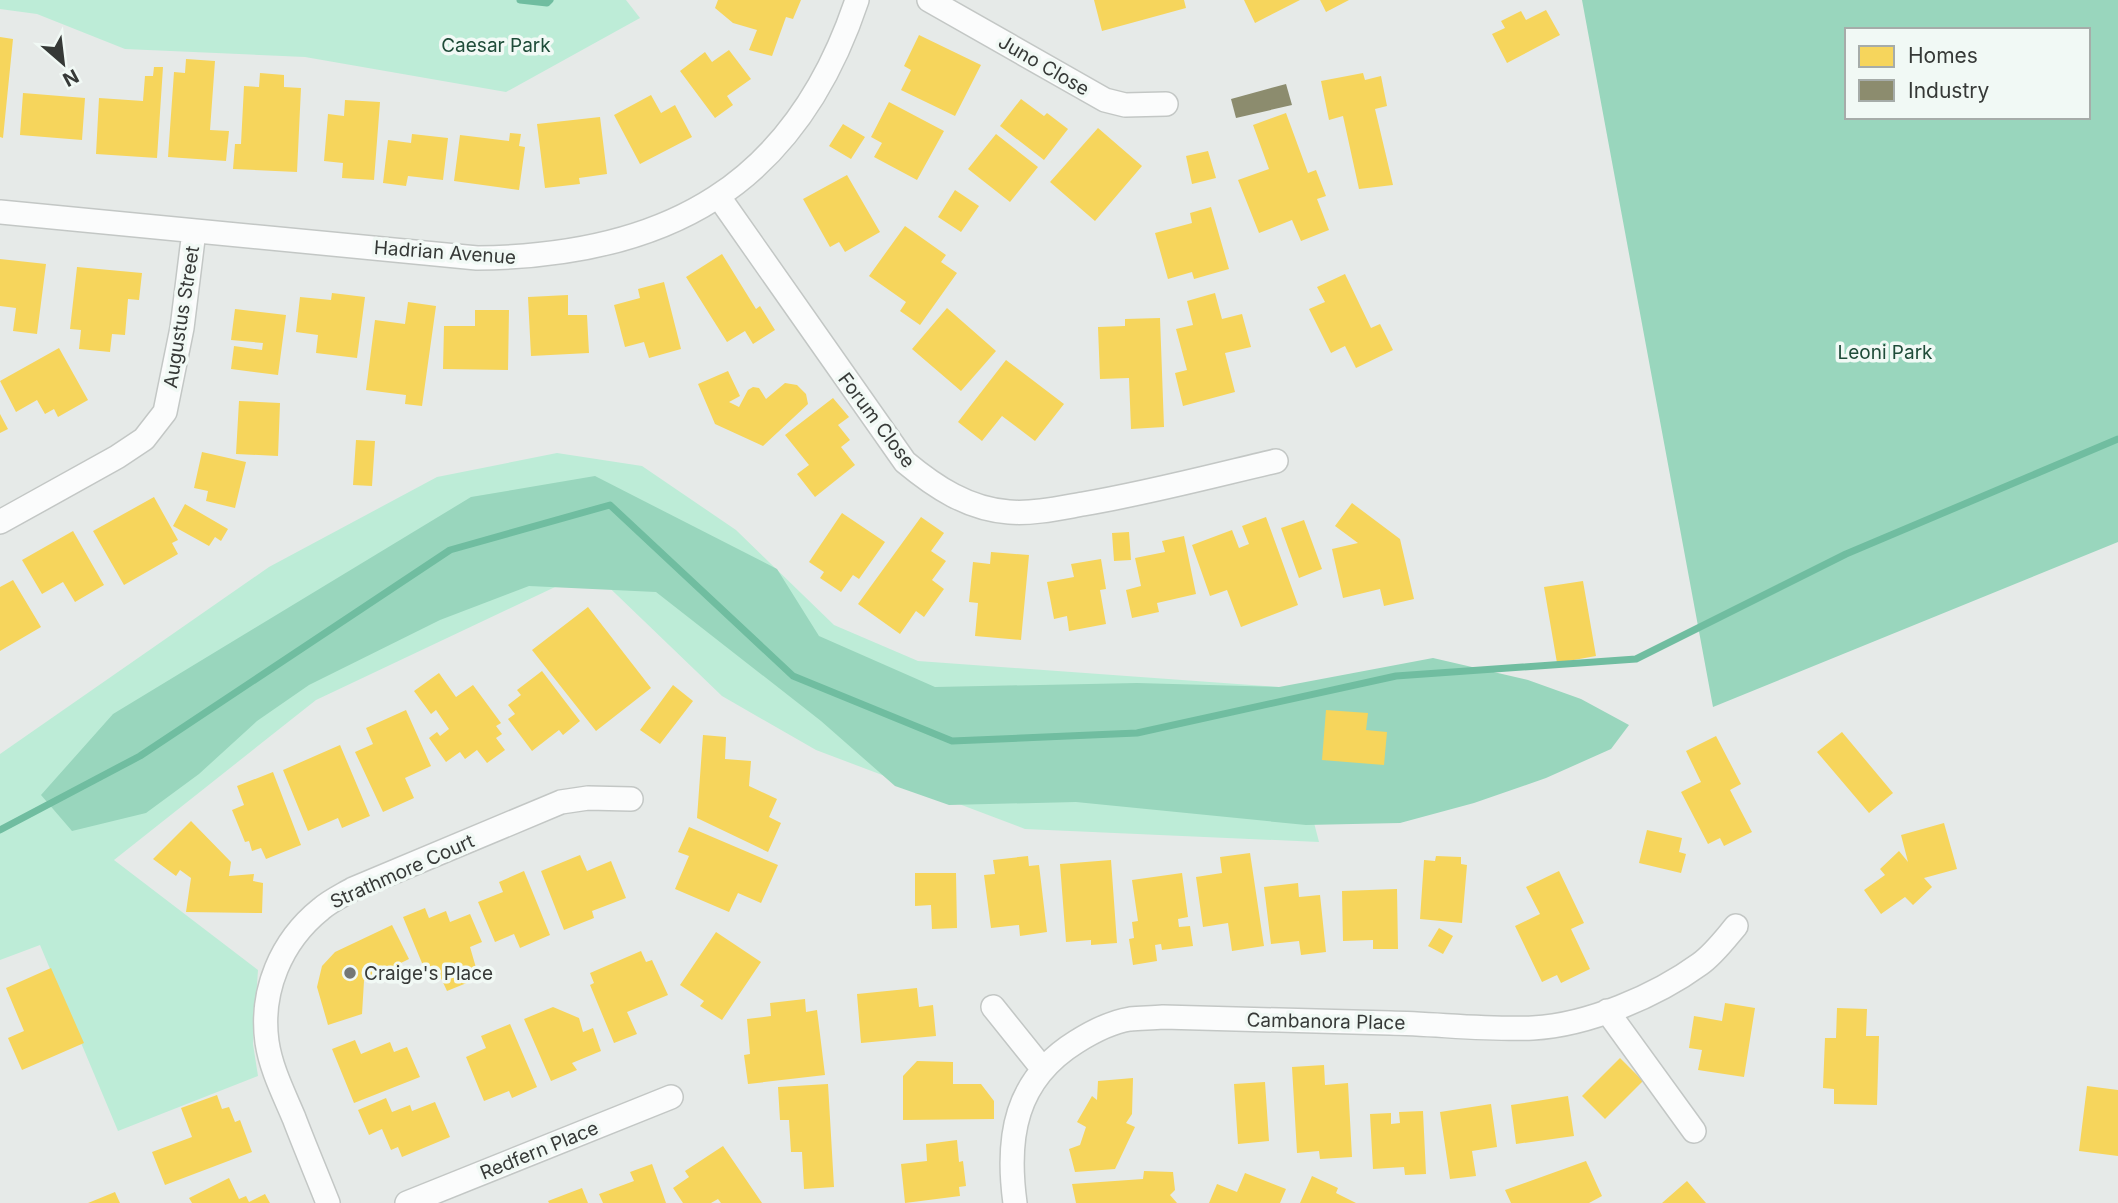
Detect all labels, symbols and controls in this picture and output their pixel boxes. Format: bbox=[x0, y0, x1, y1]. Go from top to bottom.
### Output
north arrow bbox=[28, 28, 98, 98]
legend bbox=[1845, 28, 2090, 119]
street label: Juno Close bbox=[994, 30, 1093, 101]
park label: Caesar Park bbox=[441, 34, 551, 57]
text: Homes bbox=[1908, 43, 1978, 68]
text: N bbox=[59, 64, 83, 91]
text: Industry bbox=[1908, 78, 1990, 103]
street label: Hadrian Avenue bbox=[373, 236, 517, 269]
street label: Augustus Street bbox=[159, 244, 204, 390]
park label: Leoni Park bbox=[1837, 341, 1933, 364]
street label: Forum Close bbox=[833, 368, 920, 472]
street label: Strathmore Court bbox=[327, 829, 478, 914]
place label: Craige's Place bbox=[364, 962, 493, 985]
marker: Craige's Place bbox=[342, 965, 358, 981]
street label: Cambanora Place bbox=[1246, 1009, 1406, 1034]
street label: Redfern Place bbox=[477, 1116, 602, 1185]

